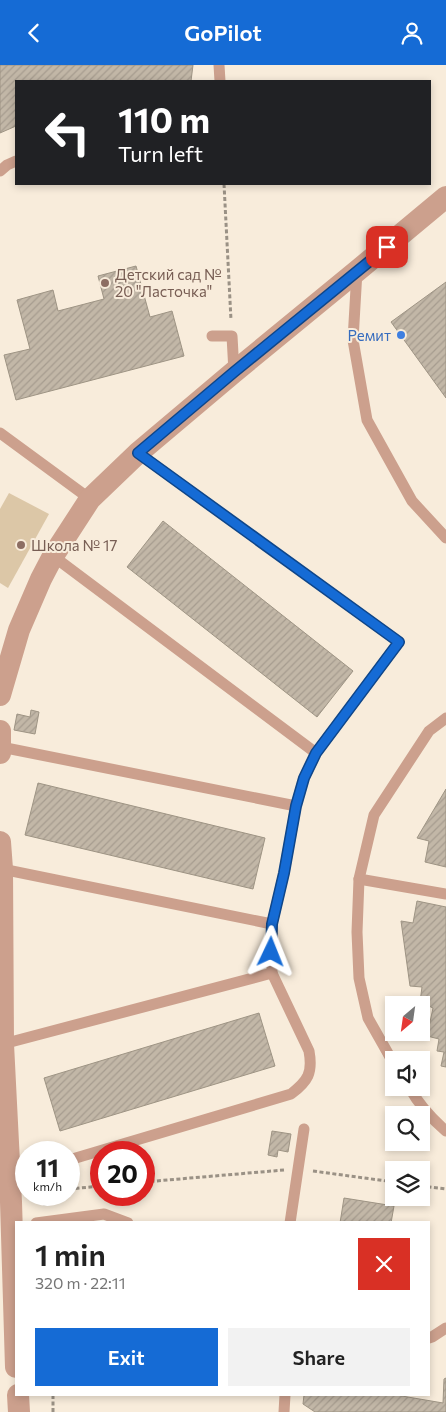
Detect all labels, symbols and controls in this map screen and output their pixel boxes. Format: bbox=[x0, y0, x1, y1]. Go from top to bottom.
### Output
icon: back bbox=[20, 19, 48, 47]
text: GoPilot bbox=[184, 19, 262, 46]
icon: person bbox=[398, 19, 426, 47]
text: 110 m bbox=[118, 97, 210, 140]
icon: left bbox=[35, 100, 100, 165]
text: Turn left bbox=[118, 140, 203, 167]
pin bbox=[366, 226, 408, 268]
icon: arrive bbox=[373, 233, 401, 261]
place label: Детский сад № 20 "Ласточка" bbox=[115, 265, 222, 300]
marker: Детский сад № 20 "Ласточка" bbox=[99, 277, 111, 289]
place label: Ремит bbox=[348, 326, 391, 344]
marker: Ремит bbox=[395, 329, 407, 341]
place label: Школа № 17 bbox=[31, 536, 117, 554]
marker: Школа № 17 bbox=[15, 539, 27, 551]
position arrow bbox=[244, 925, 296, 977]
north arrow bbox=[385, 996, 430, 1041]
map controls bbox=[385, 996, 430, 1206]
button: sound bbox=[385, 1051, 430, 1096]
button: search bbox=[385, 1106, 430, 1151]
speed limit sign: 20 bbox=[90, 1141, 155, 1206]
text: 11 bbox=[36, 1152, 59, 1182]
button: layers bbox=[385, 1161, 430, 1206]
text: km/h bbox=[33, 1179, 62, 1193]
text: 1 min bbox=[35, 1235, 106, 1272]
button: close bbox=[358, 1238, 410, 1290]
text: 320 m · 22:11 bbox=[35, 1273, 125, 1292]
button: Exit bbox=[35, 1328, 218, 1386]
button: Share bbox=[228, 1328, 410, 1386]

